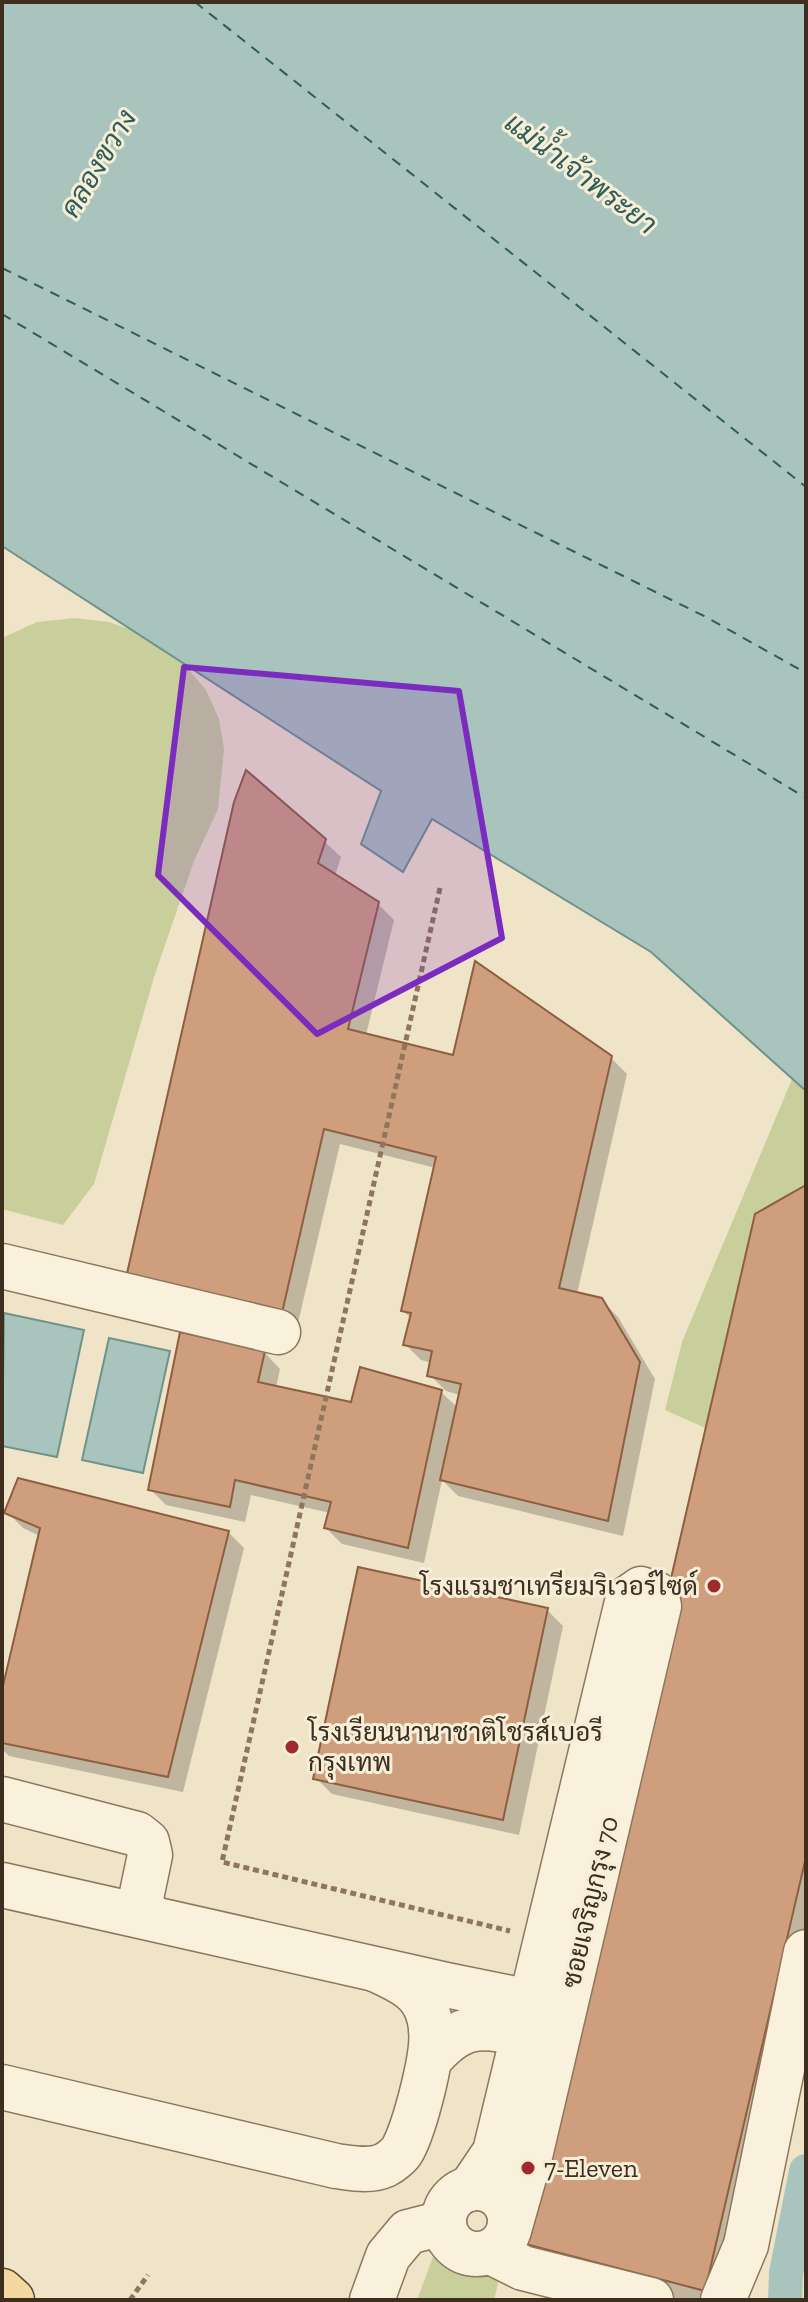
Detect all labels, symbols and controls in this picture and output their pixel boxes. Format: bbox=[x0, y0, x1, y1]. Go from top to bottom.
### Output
water label: แม่น้ำเจ้าพระยา bbox=[499, 99, 668, 241]
water label: คลองขวาง bbox=[53, 104, 143, 223]
place label: โรงแรมชาเทรียมริเวอร์ไซด์ bbox=[418, 1569, 698, 1602]
marker: โรงแรมชาเทรียมริเวอร์ไซด์ bbox=[705, 1577, 723, 1595]
place label: โรงเรียนนานาชาติโชรส์เบอรี กรุงเทพ bbox=[306, 1715, 603, 1780]
marker: โรงเรียนนานาชาติโชรส์เบอรี กรุงเทพ bbox=[283, 1738, 301, 1756]
street label: ซอยเจริญกรุง 70 bbox=[555, 1813, 627, 1991]
place label: 7-Eleven bbox=[544, 2152, 638, 2184]
marker: 7-Eleven bbox=[519, 2159, 537, 2177]

